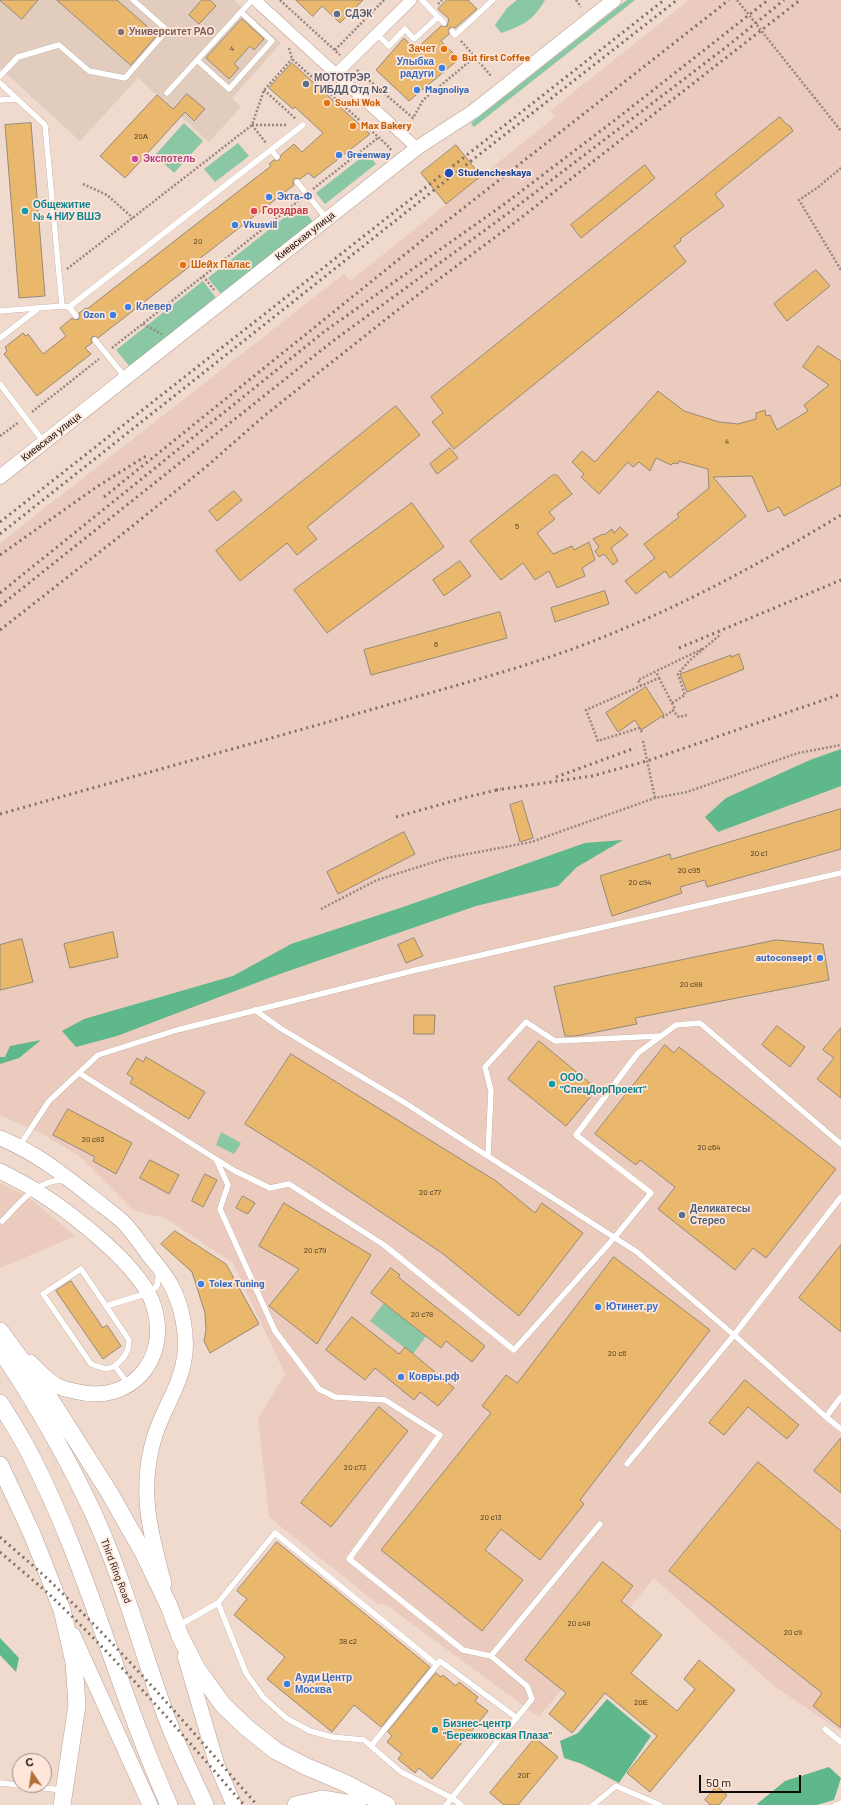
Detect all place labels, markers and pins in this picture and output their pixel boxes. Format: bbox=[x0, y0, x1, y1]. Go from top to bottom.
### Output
place label: СДЭК bbox=[345, 8, 372, 20]
marker: СДЭК bbox=[332, 9, 342, 19]
place label: Университет РАО bbox=[129, 26, 214, 38]
marker: Университет РАО bbox=[116, 27, 126, 37]
place label: Зачет bbox=[408, 43, 436, 55]
marker: Зачет bbox=[439, 44, 449, 54]
place label: But first Coffee bbox=[462, 52, 530, 64]
marker: But first Coffee bbox=[449, 53, 459, 63]
place label: Улыбка радуги bbox=[397, 56, 434, 80]
marker: Улыбка радуги bbox=[437, 63, 447, 73]
place label: МОТОТРЭР ГИБДД Отд №2 bbox=[314, 72, 388, 96]
marker: МОТОТРЭР ГИБДД Отд №2 bbox=[301, 79, 311, 89]
place label: Magnoliya bbox=[425, 84, 469, 96]
marker: Magnoliya bbox=[412, 85, 422, 95]
place label: Sushi Wok bbox=[335, 97, 380, 109]
marker: Sushi Wok bbox=[322, 98, 332, 108]
place label: Max Bakery bbox=[361, 120, 412, 132]
marker: Max Bakery bbox=[348, 121, 358, 131]
place label: Greenway bbox=[347, 149, 391, 161]
marker: Greenway bbox=[334, 150, 344, 160]
place label: Экспотель bbox=[143, 153, 195, 165]
marker: Экспотель bbox=[130, 154, 140, 164]
marker: Studencheskaya bbox=[443, 167, 455, 179]
place label: Studencheskaya bbox=[458, 167, 531, 179]
place label: Экта-Ф bbox=[277, 191, 312, 203]
marker: Экта-Ф bbox=[264, 192, 274, 202]
place label: Общежитие № 4 НИУ ВШЭ bbox=[33, 199, 101, 222]
place label: Горздрав bbox=[262, 205, 308, 217]
marker: Общежитие № 4 НИУ ВШЭ bbox=[20, 206, 30, 216]
marker: Горздрав bbox=[249, 206, 259, 216]
place label: Vkusvill bbox=[243, 219, 277, 231]
marker: Vkusvill bbox=[230, 220, 240, 230]
place label: Шейх Палас bbox=[191, 259, 251, 271]
marker: Шейх Палас bbox=[178, 260, 188, 270]
place label: Клевер bbox=[136, 301, 172, 313]
marker: Клевер bbox=[123, 302, 133, 312]
place label: Ozon bbox=[83, 309, 105, 321]
marker: Ozon bbox=[108, 310, 118, 320]
place label: autoconsept bbox=[756, 952, 812, 964]
marker: autoconsept bbox=[815, 953, 825, 963]
place label: ООО "СпецДорПроект" bbox=[560, 1072, 646, 1096]
marker: ООО "СпецДорПроект" bbox=[547, 1079, 557, 1089]
place label: Деликатесы Стерео bbox=[690, 1203, 750, 1226]
marker: Деликатесы Стерео bbox=[677, 1210, 687, 1220]
place label: Tolex Tuning bbox=[209, 1278, 264, 1290]
marker: Tolex Tuning bbox=[196, 1279, 206, 1289]
place label: Ютинет.ру bbox=[606, 1301, 658, 1313]
marker: Ютинет.ру bbox=[593, 1302, 603, 1312]
place label: Ковры.рф bbox=[409, 1371, 460, 1383]
marker: Ковры.рф bbox=[396, 1372, 406, 1382]
place label: Ауди Центр Москва bbox=[295, 1672, 352, 1696]
marker: Ауди Центр Москва bbox=[282, 1679, 292, 1689]
place label: Бизнес-центр "Бережковская Плаза" bbox=[443, 1718, 552, 1742]
marker: Бизнес-центр "Бережковская Плаза" bbox=[430, 1725, 440, 1735]

